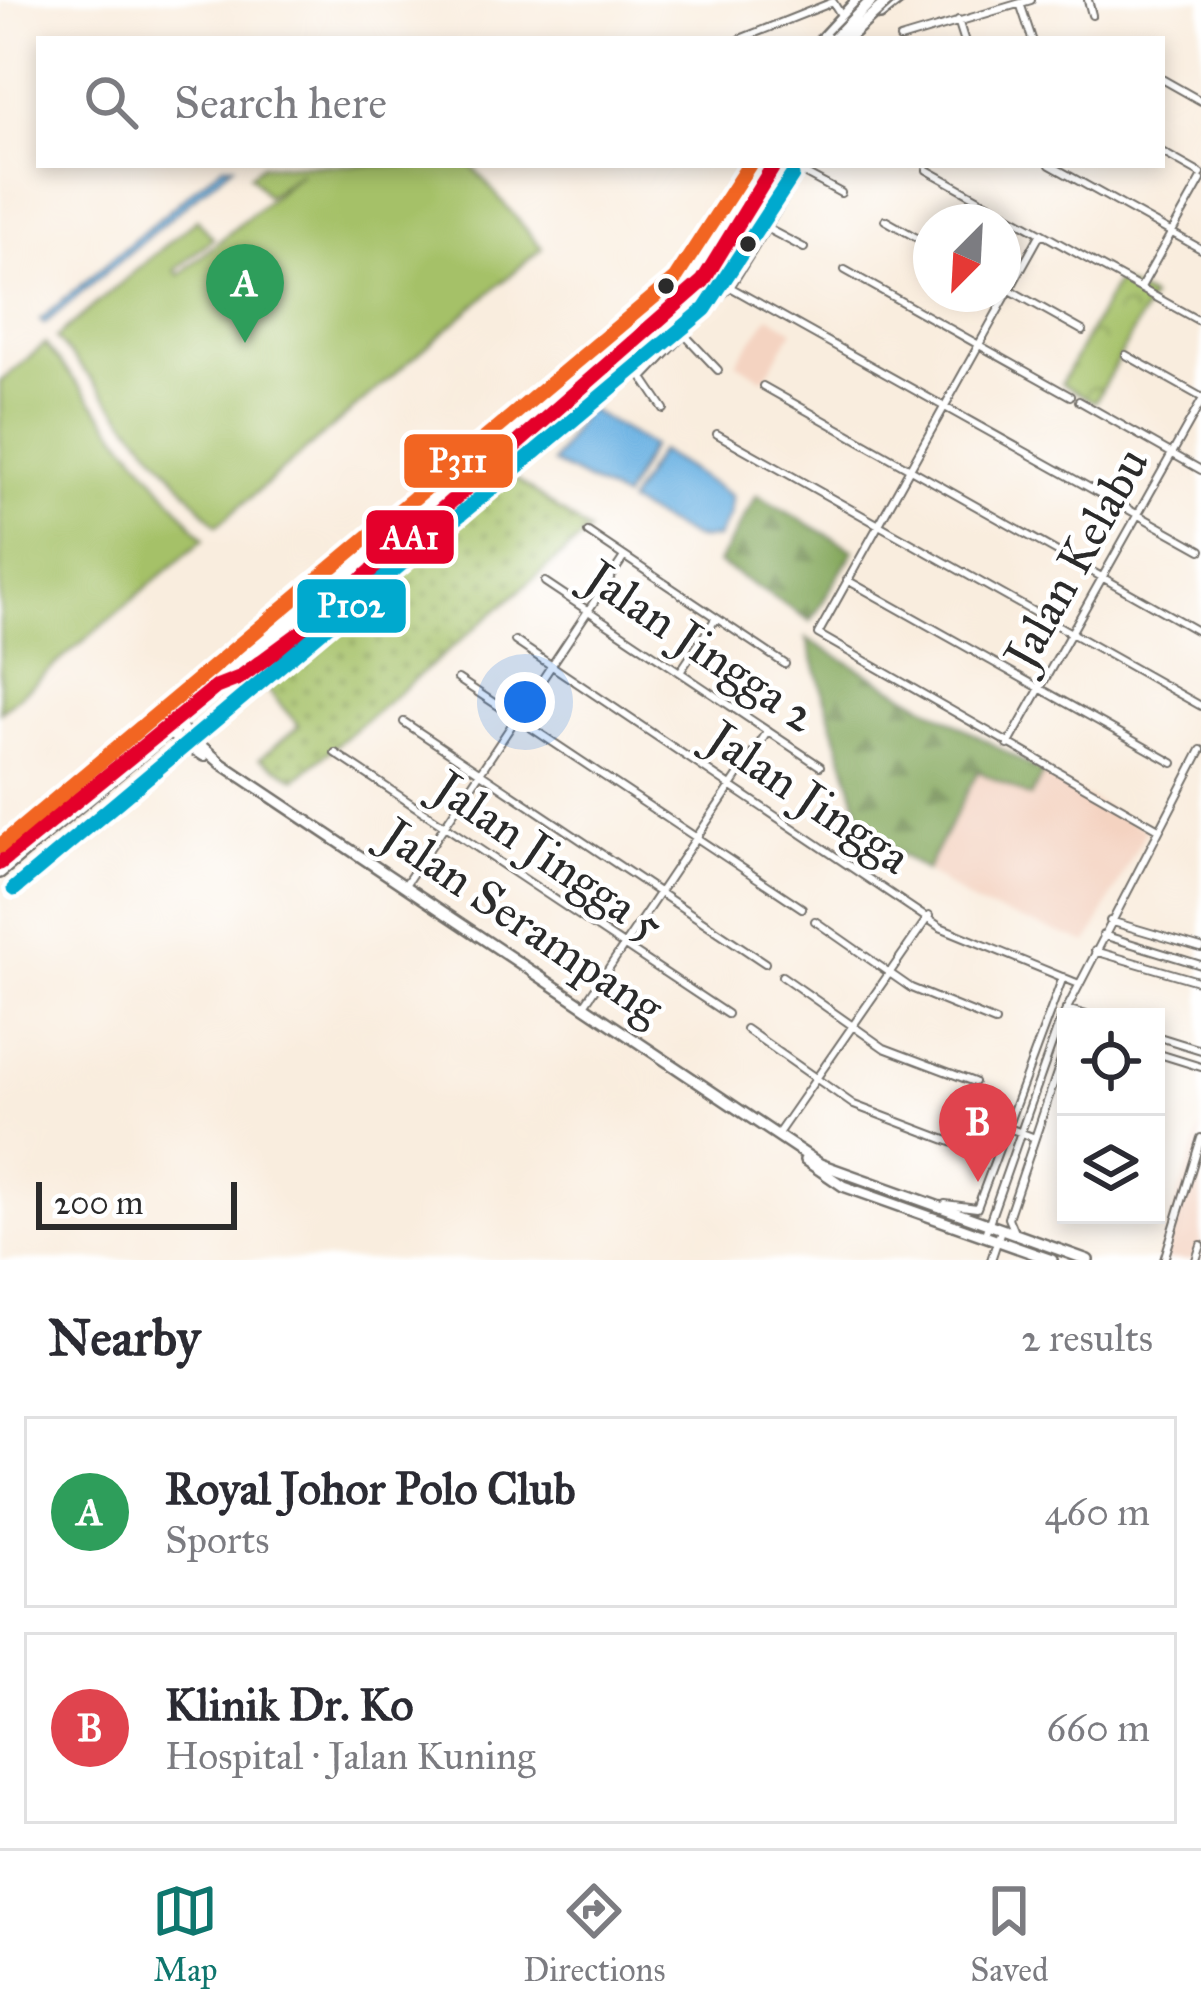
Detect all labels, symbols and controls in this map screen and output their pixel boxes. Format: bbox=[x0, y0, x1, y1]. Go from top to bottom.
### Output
search box bbox=[36, 36, 1165, 168]
icon: search bbox=[78, 69, 144, 135]
text: Search here bbox=[174, 75, 387, 130]
north arrow bbox=[913, 204, 1021, 312]
unlabelled marker bbox=[737, 233, 759, 255]
pin: A bbox=[206, 244, 284, 343]
unlabelled marker bbox=[655, 275, 677, 297]
line badge: P311 bbox=[402, 432, 515, 490]
street label: Jalan Kelabu bbox=[989, 437, 1161, 683]
text: P311 bbox=[429, 441, 487, 481]
line badge: AA1 bbox=[364, 508, 456, 566]
text: AA1 bbox=[379, 518, 439, 558]
street label: Jalan Jingga 2 bbox=[570, 544, 828, 745]
line badge: P102 bbox=[295, 577, 408, 635]
text: P102 bbox=[317, 586, 385, 626]
your location bbox=[495, 672, 555, 732]
street label: Jalan Jingga bbox=[692, 705, 922, 887]
street label: Jalan Jingga 5 bbox=[419, 755, 675, 954]
street label: Jalan Serampang bbox=[367, 802, 676, 1037]
map controls bbox=[1057, 1008, 1165, 1224]
button: locate bbox=[1057, 1008, 1165, 1116]
pin: B bbox=[939, 1083, 1017, 1182]
button: layers bbox=[1057, 1116, 1165, 1224]
scale bar bbox=[36, 1176, 237, 1229]
text: 200 m bbox=[54, 1183, 144, 1223]
text: Nearby bbox=[48, 1307, 200, 1369]
text: 2 results bbox=[1021, 1314, 1153, 1362]
text: Royal Johor Polo Club bbox=[165, 1461, 576, 1516]
text: A bbox=[77, 1488, 103, 1536]
text: 460 m bbox=[1044, 1488, 1150, 1536]
text: Sports bbox=[165, 1516, 269, 1564]
text: Klinik Dr. Ko bbox=[165, 1677, 414, 1732]
text: B bbox=[77, 1704, 103, 1752]
text: 660 m bbox=[1046, 1704, 1150, 1752]
text: Hospital · Jalan Kuning bbox=[165, 1732, 535, 1780]
tab: Map bbox=[152, 1878, 218, 1990]
tab: Directions bbox=[523, 1878, 665, 1990]
tab: Saved bbox=[970, 1878, 1049, 1990]

